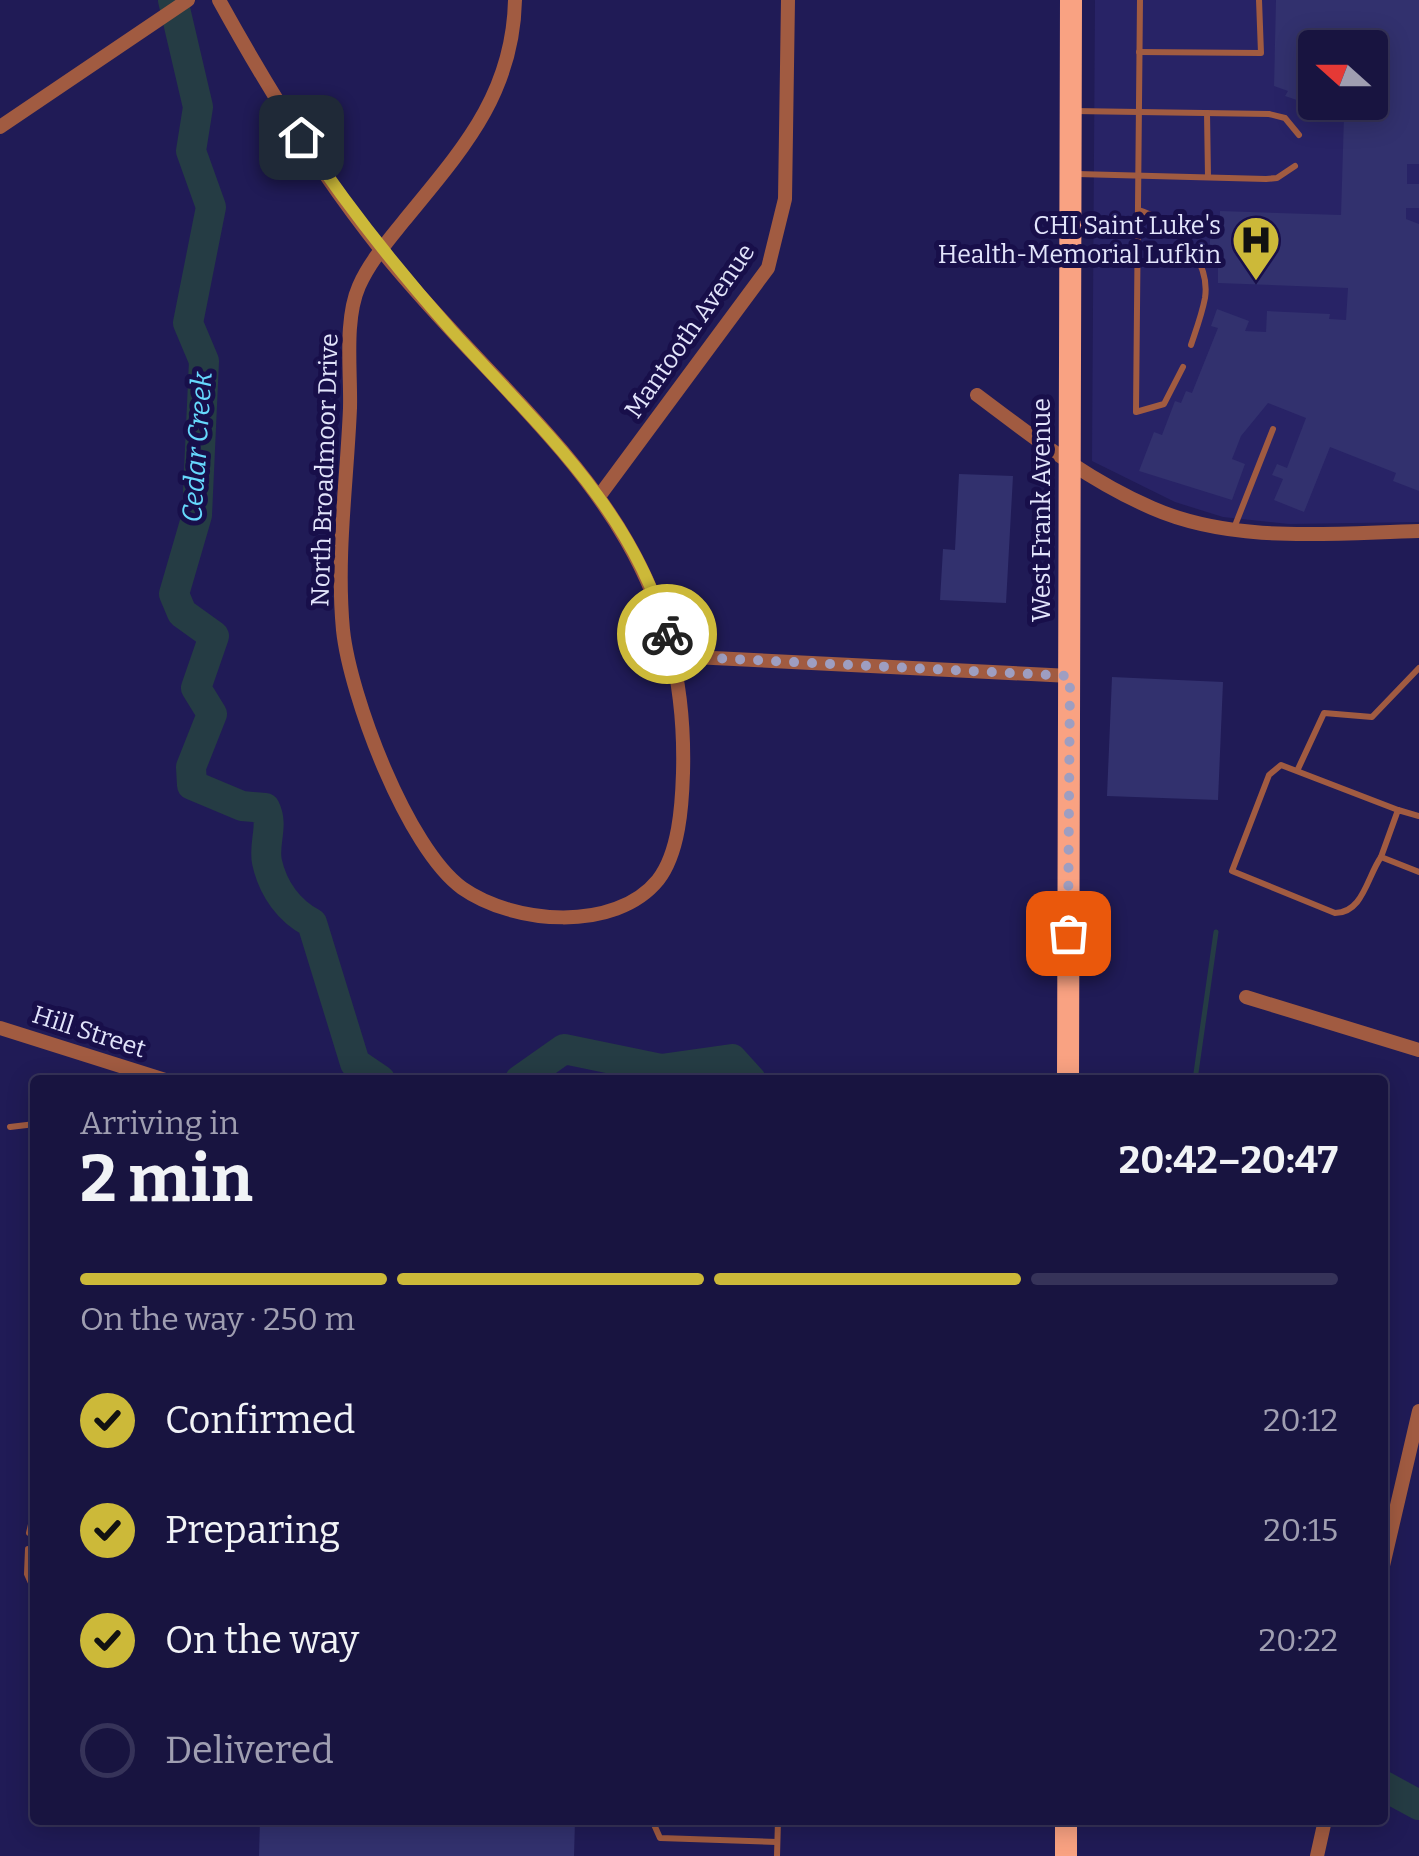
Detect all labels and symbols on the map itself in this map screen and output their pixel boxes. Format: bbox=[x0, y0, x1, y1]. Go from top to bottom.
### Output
north arrow bbox=[1298, 30, 1388, 120]
pin bbox=[259, 95, 344, 180]
place label: CHI Saint Luke's Health-Memorial Lufkin bbox=[938, 211, 1221, 270]
hospital icon: CHI Saint Luke's Health-Memorial Lufkin bbox=[1230, 214, 1282, 282]
street label: Mantooth Avenue bbox=[619, 238, 761, 424]
street label: North Broadmoor Drive bbox=[305, 333, 345, 607]
water label: Cedar Creek bbox=[175, 370, 219, 523]
street label: West Frank Avenue bbox=[1027, 398, 1057, 622]
courier bbox=[617, 584, 717, 684]
pin bbox=[1026, 891, 1111, 976]
street label: Hill Street bbox=[29, 1000, 149, 1064]

